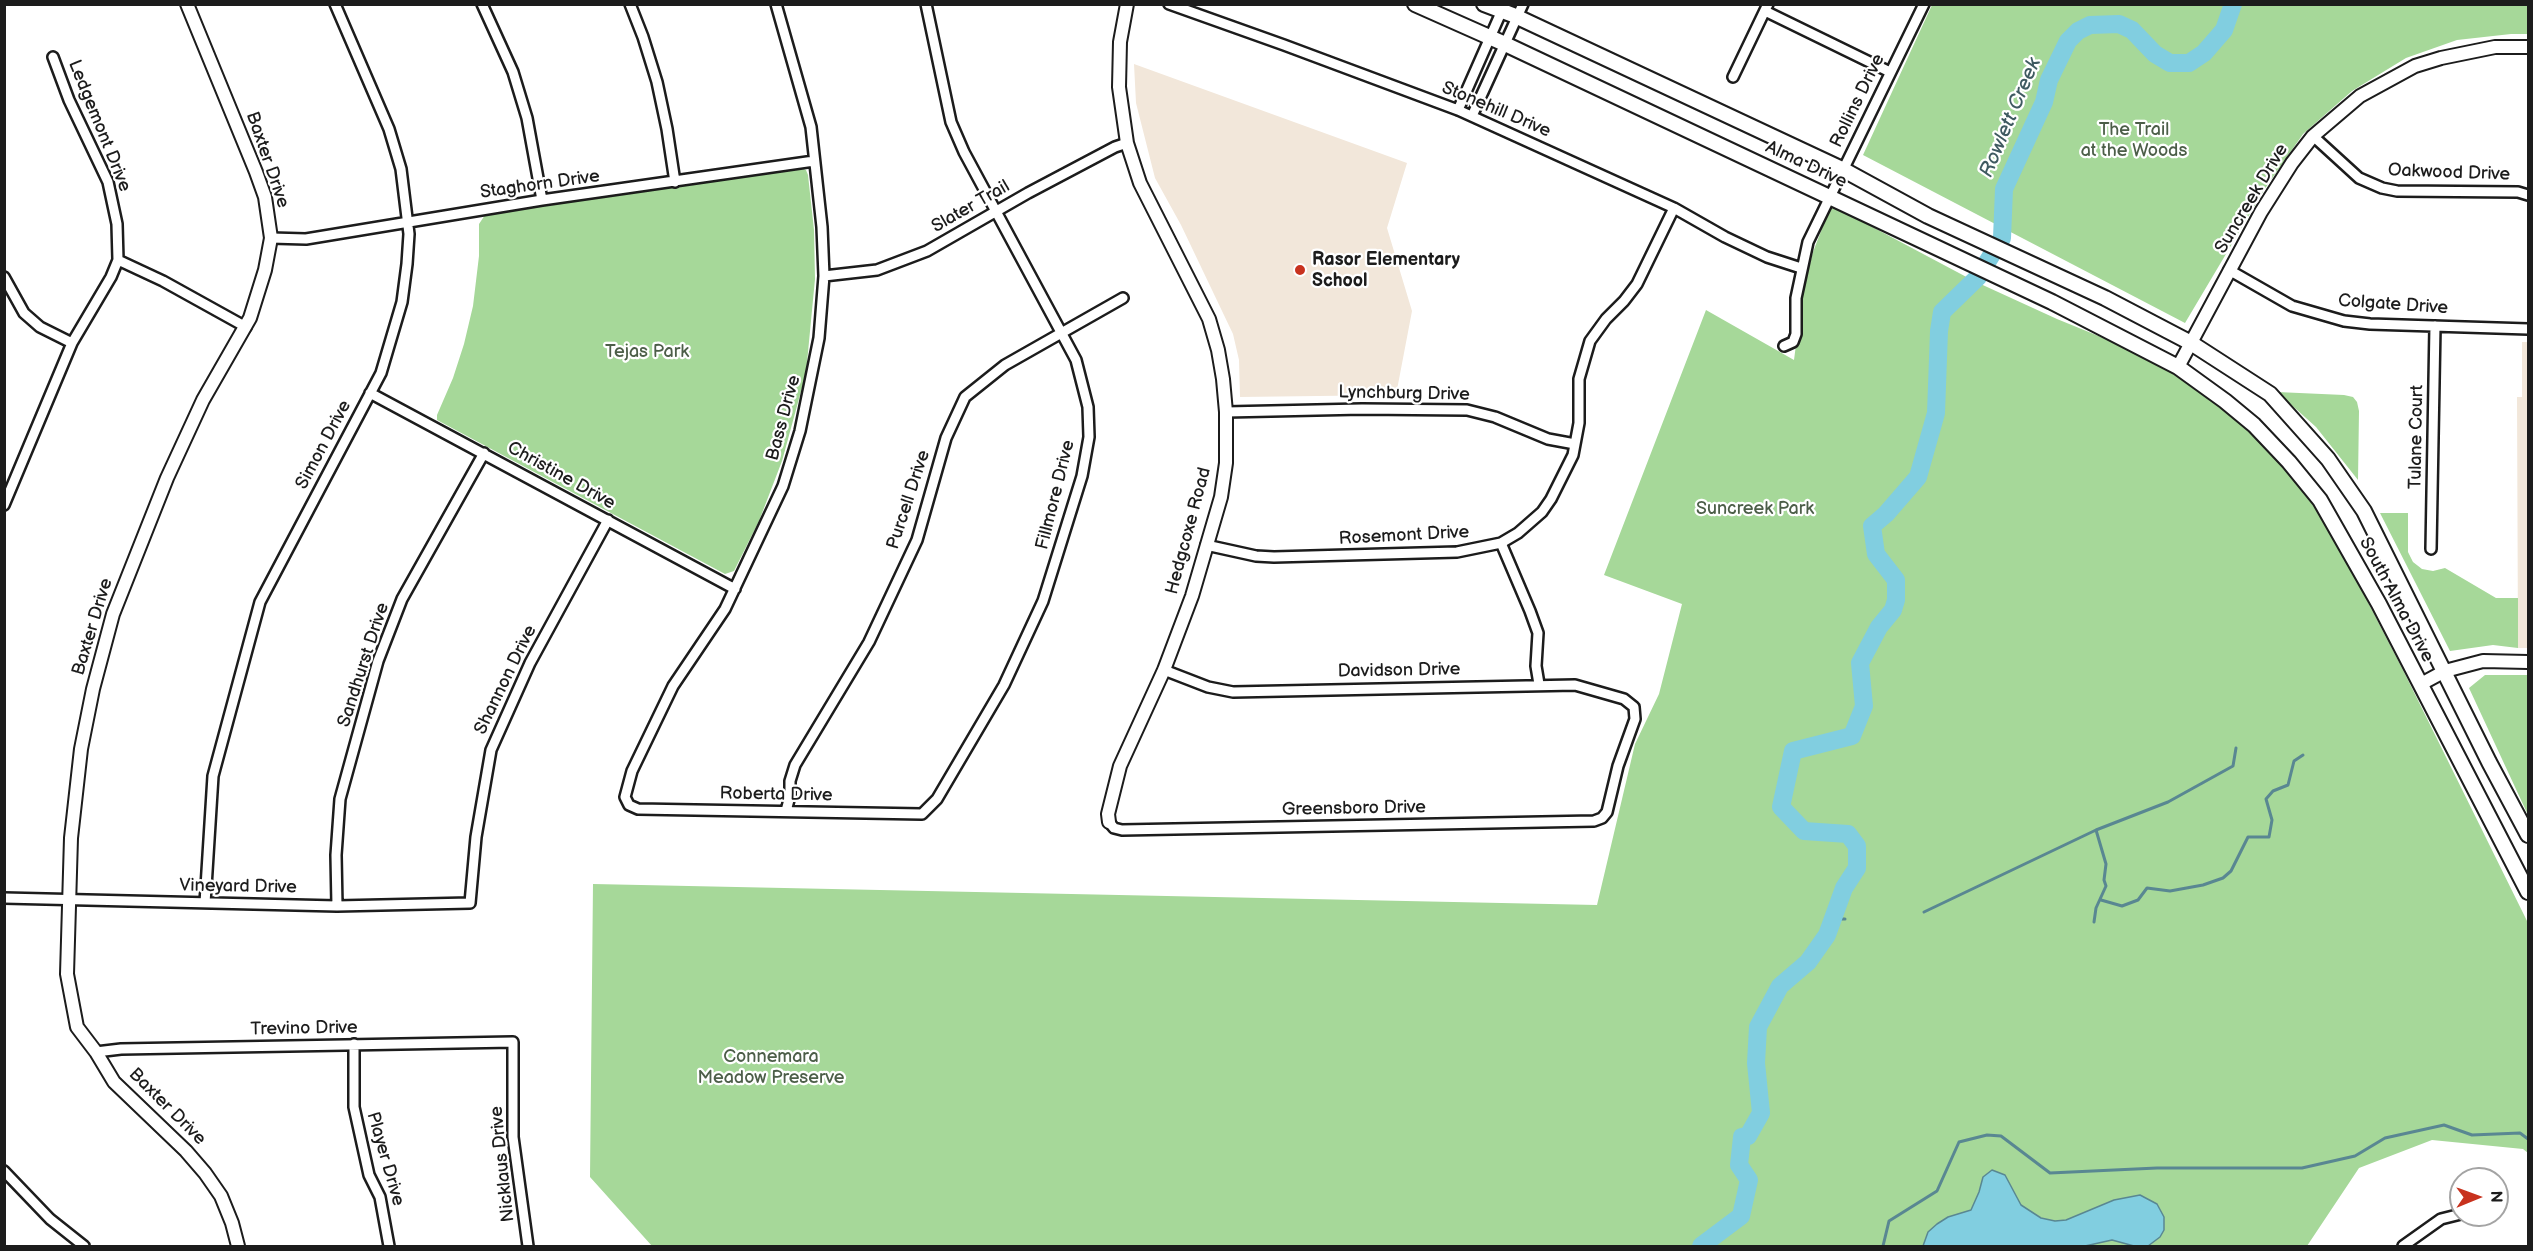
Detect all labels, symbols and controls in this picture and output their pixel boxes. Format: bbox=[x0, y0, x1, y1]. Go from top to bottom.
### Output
street label: Rollins Drive bbox=[1826, 51, 1890, 151]
water label: Rowlett Creek bbox=[1975, 55, 2047, 181]
street label: Ledgemont Drive bbox=[63, 57, 135, 195]
street label: Stonehill Drive bbox=[1438, 77, 1554, 143]
street label: Baxter Drive bbox=[240, 109, 294, 211]
park label: The Trail at the Woods bbox=[2081, 119, 2187, 162]
street label: Alma Drive bbox=[1762, 137, 1850, 193]
street label: Suncreek Drive bbox=[2211, 140, 2293, 258]
street label: Oakwood Drive bbox=[2387, 160, 2511, 186]
street label: Staghorn Drive bbox=[479, 166, 601, 204]
street label: Slater Trail bbox=[928, 176, 1014, 238]
place label: Rasor Elementary School bbox=[1312, 249, 1460, 292]
marker: Rasor Elementary School bbox=[1293, 263, 1307, 277]
street label: Colgate Drive bbox=[2337, 290, 2449, 320]
park label: Tejas Park bbox=[605, 341, 689, 363]
street label: Bass Drive bbox=[762, 373, 806, 463]
street label: Lynchburg Drive bbox=[1338, 382, 1470, 406]
street label: Tulane Court bbox=[2405, 385, 2429, 489]
street label: Simon Drive bbox=[292, 397, 356, 493]
street label: Christine Drive bbox=[503, 437, 619, 515]
street label: Fillmore Drive bbox=[1032, 438, 1080, 552]
street label: Purcell Drive bbox=[883, 448, 935, 552]
street label: Hedgcoxe Road bbox=[1162, 465, 1216, 597]
park label: Suncreek Park bbox=[1696, 498, 1814, 520]
street label: Rosemont Drive bbox=[1338, 522, 1470, 550]
street label: South Alma Drive bbox=[2354, 534, 2438, 666]
street label: Baxter Drive bbox=[68, 576, 118, 678]
street label: Sandhurst Drive bbox=[334, 600, 394, 730]
street label: Shannon Drive bbox=[470, 622, 542, 738]
street label: Davidson Drive bbox=[1337, 659, 1461, 683]
street label: Roberta Drive bbox=[719, 783, 833, 807]
street label: Greensboro Drive bbox=[1282, 797, 1426, 821]
street label: Vineyard Drive bbox=[179, 875, 297, 899]
street label: Trevino Drive bbox=[250, 1017, 358, 1041]
park label: Connemara Meadow Preserve bbox=[697, 1046, 845, 1088]
street label: Baxter Drive bbox=[124, 1064, 210, 1150]
street label: Nicklaus Drive bbox=[486, 1105, 520, 1223]
street label: Player Drive bbox=[361, 1110, 409, 1208]
north arrow bbox=[2449, 1167, 2509, 1227]
text: N bbox=[2486, 1191, 2505, 1203]

